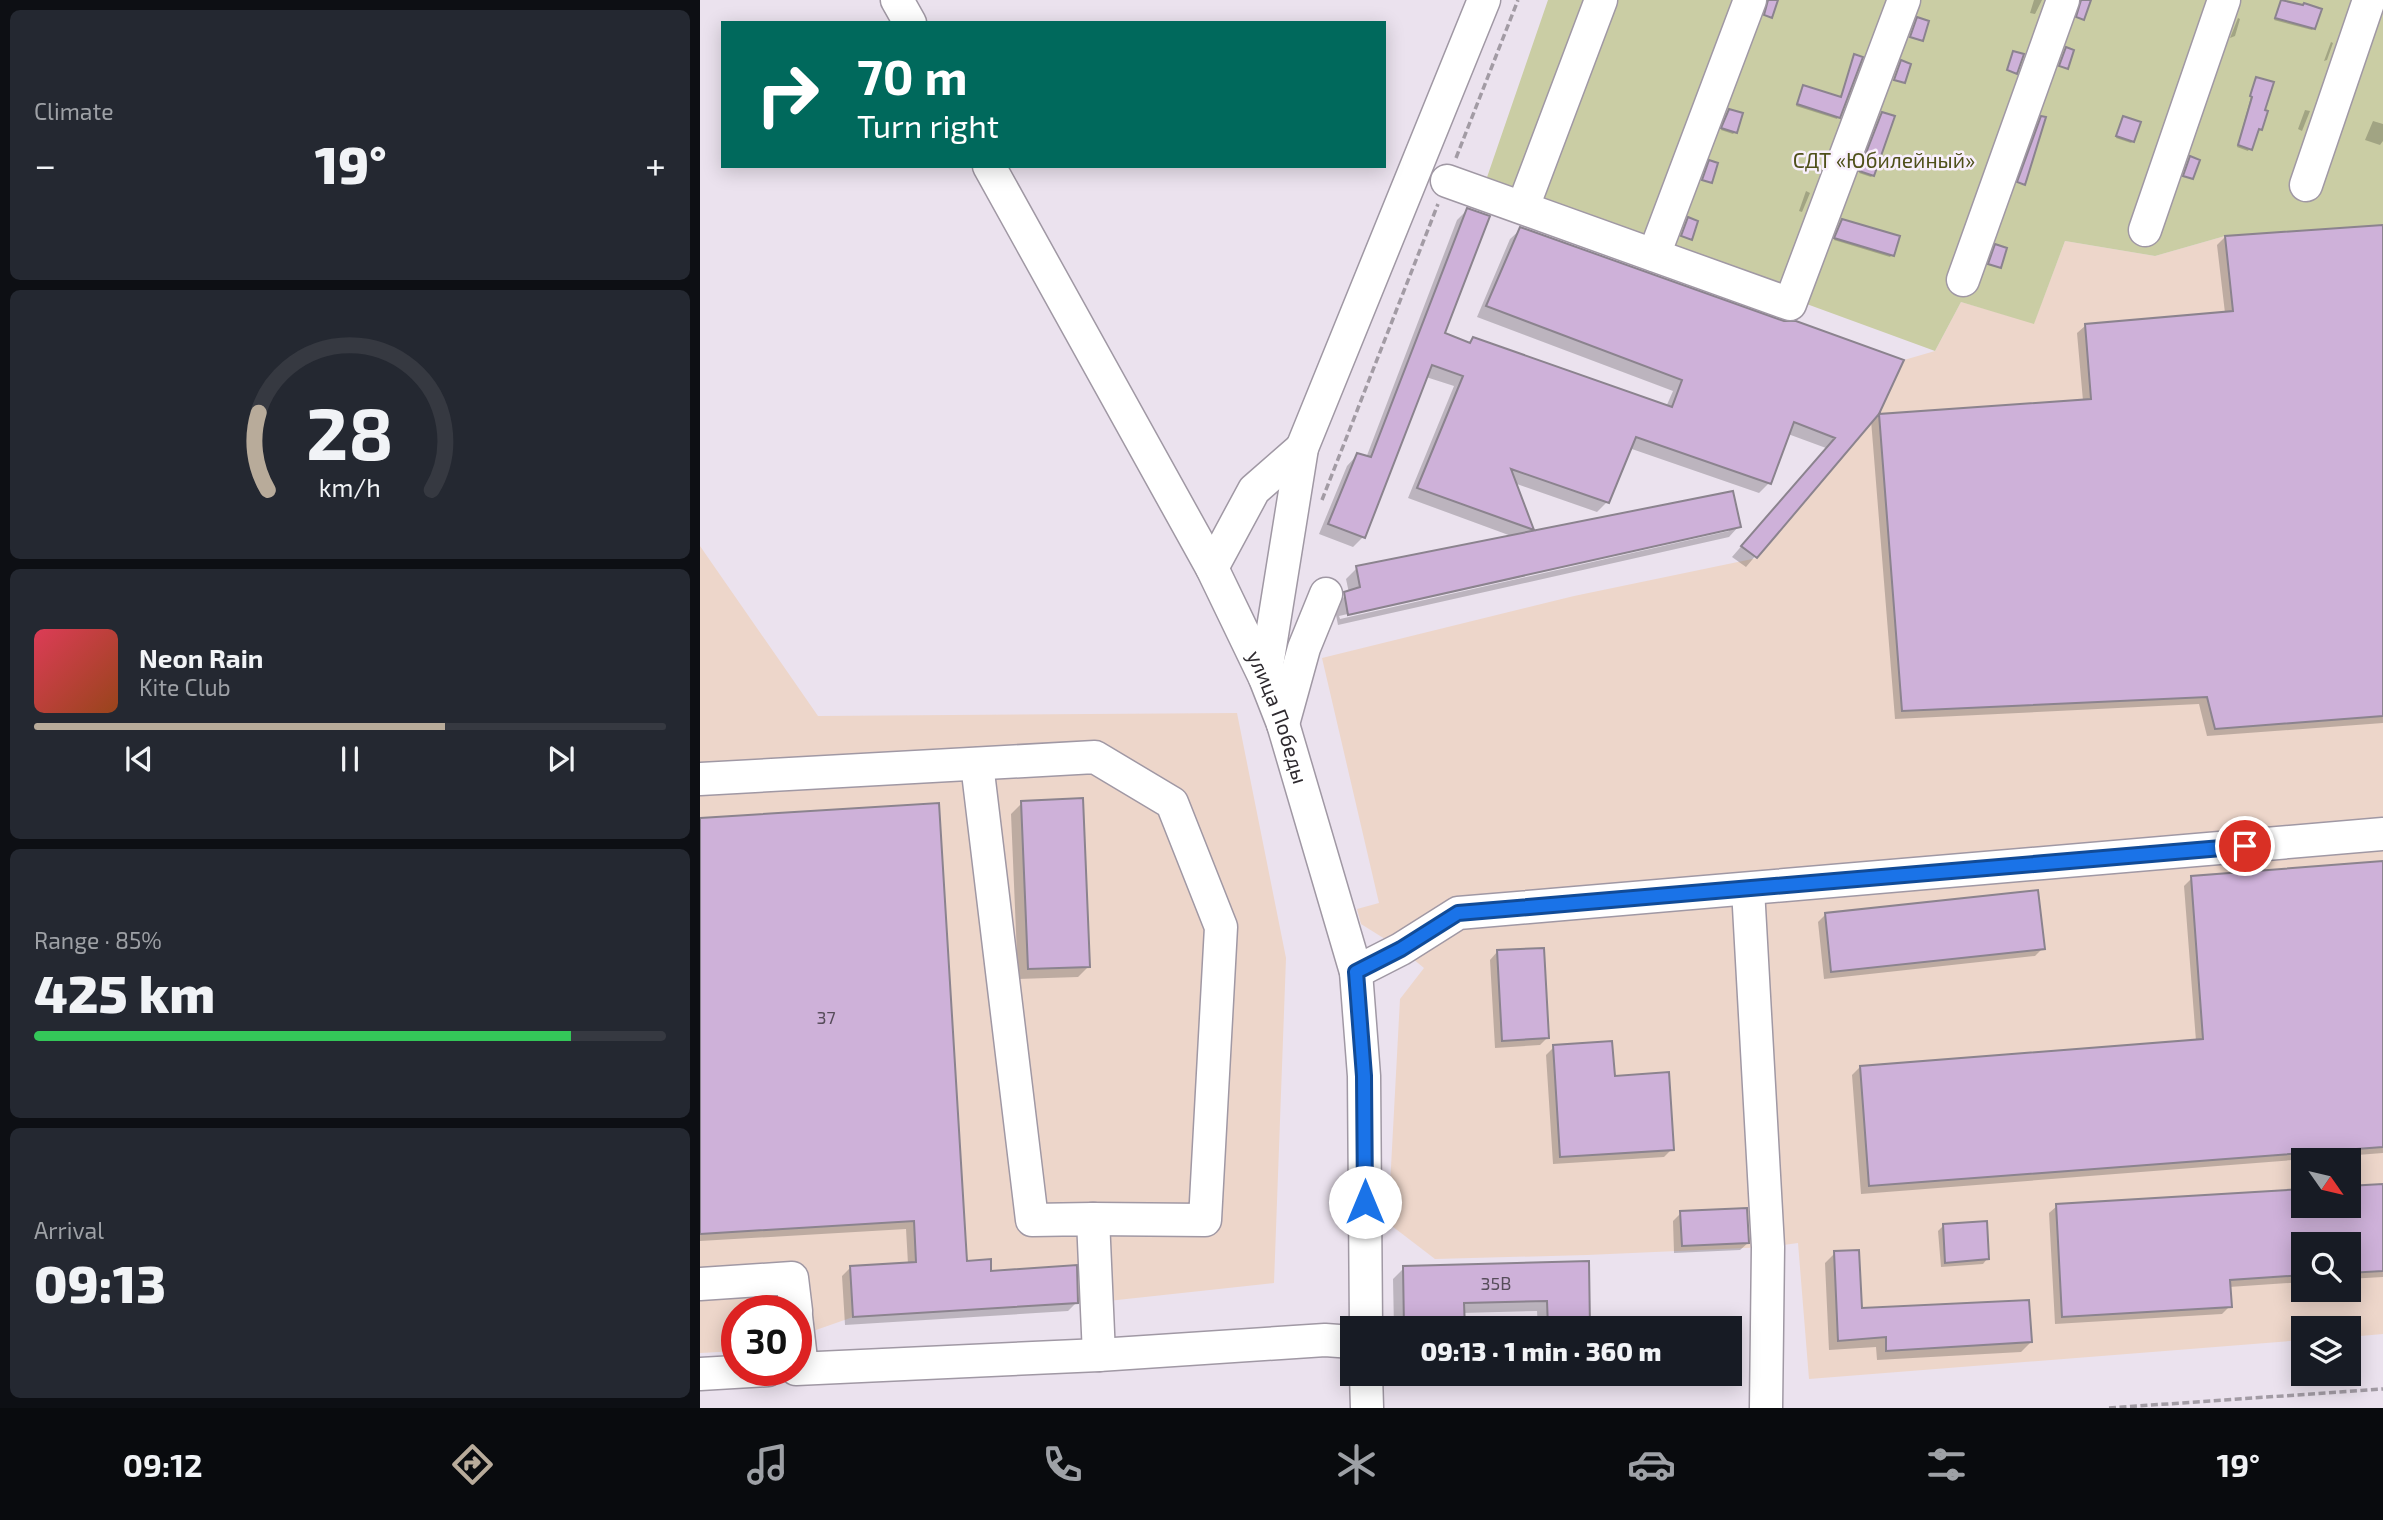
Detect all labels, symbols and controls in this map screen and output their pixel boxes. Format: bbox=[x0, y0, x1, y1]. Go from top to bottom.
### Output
text: 70 m bbox=[857, 46, 968, 105]
icon: right bbox=[742, 49, 833, 140]
text: Climate bbox=[34, 97, 114, 125]
text: Turn right bbox=[857, 106, 999, 144]
text: 19° bbox=[315, 132, 387, 194]
text: − bbox=[34, 141, 56, 187]
text: + bbox=[645, 141, 666, 187]
park label: СДТ «Юбилейный» bbox=[1793, 147, 1975, 172]
text: 28 bbox=[306, 388, 394, 476]
text: km/h bbox=[319, 472, 381, 502]
text: Neon Rain bbox=[139, 642, 263, 673]
street label: улица Победы bbox=[1242, 646, 1314, 786]
text: Kite Club bbox=[139, 673, 231, 701]
icon: previous bbox=[120, 740, 158, 778]
icon: pause bbox=[331, 740, 369, 778]
icon: next bbox=[542, 740, 580, 778]
pin bbox=[2215, 816, 2275, 876]
icon: arrive bbox=[2226, 827, 2264, 865]
text: Range · 85% bbox=[34, 926, 162, 954]
text: 425 km bbox=[34, 961, 215, 1023]
house number: 37 bbox=[816, 1006, 836, 1028]
north arrow bbox=[2291, 1148, 2361, 1218]
map controls bbox=[2291, 1148, 2361, 1386]
position arrow bbox=[1328, 1165, 1402, 1239]
text: Arrival bbox=[34, 1216, 104, 1244]
button: search bbox=[2291, 1232, 2361, 1302]
text: 09:13 bbox=[34, 1251, 166, 1313]
house number: 35В bbox=[1481, 1272, 1511, 1294]
speed limit sign: 30 bbox=[721, 1295, 812, 1386]
button: layers bbox=[2291, 1316, 2361, 1386]
text: 09:13 · 1 min · 360 m bbox=[1420, 1335, 1662, 1366]
icon: directions bbox=[448, 1440, 497, 1489]
icon: music bbox=[743, 1440, 792, 1489]
icon: phone bbox=[1038, 1440, 1087, 1489]
icon: climate bbox=[1332, 1440, 1381, 1489]
icon: car bbox=[1627, 1440, 1676, 1489]
icon: filters bbox=[1922, 1440, 1971, 1489]
text: 09:12 bbox=[123, 1445, 203, 1483]
text: 19° bbox=[2216, 1445, 2260, 1483]

